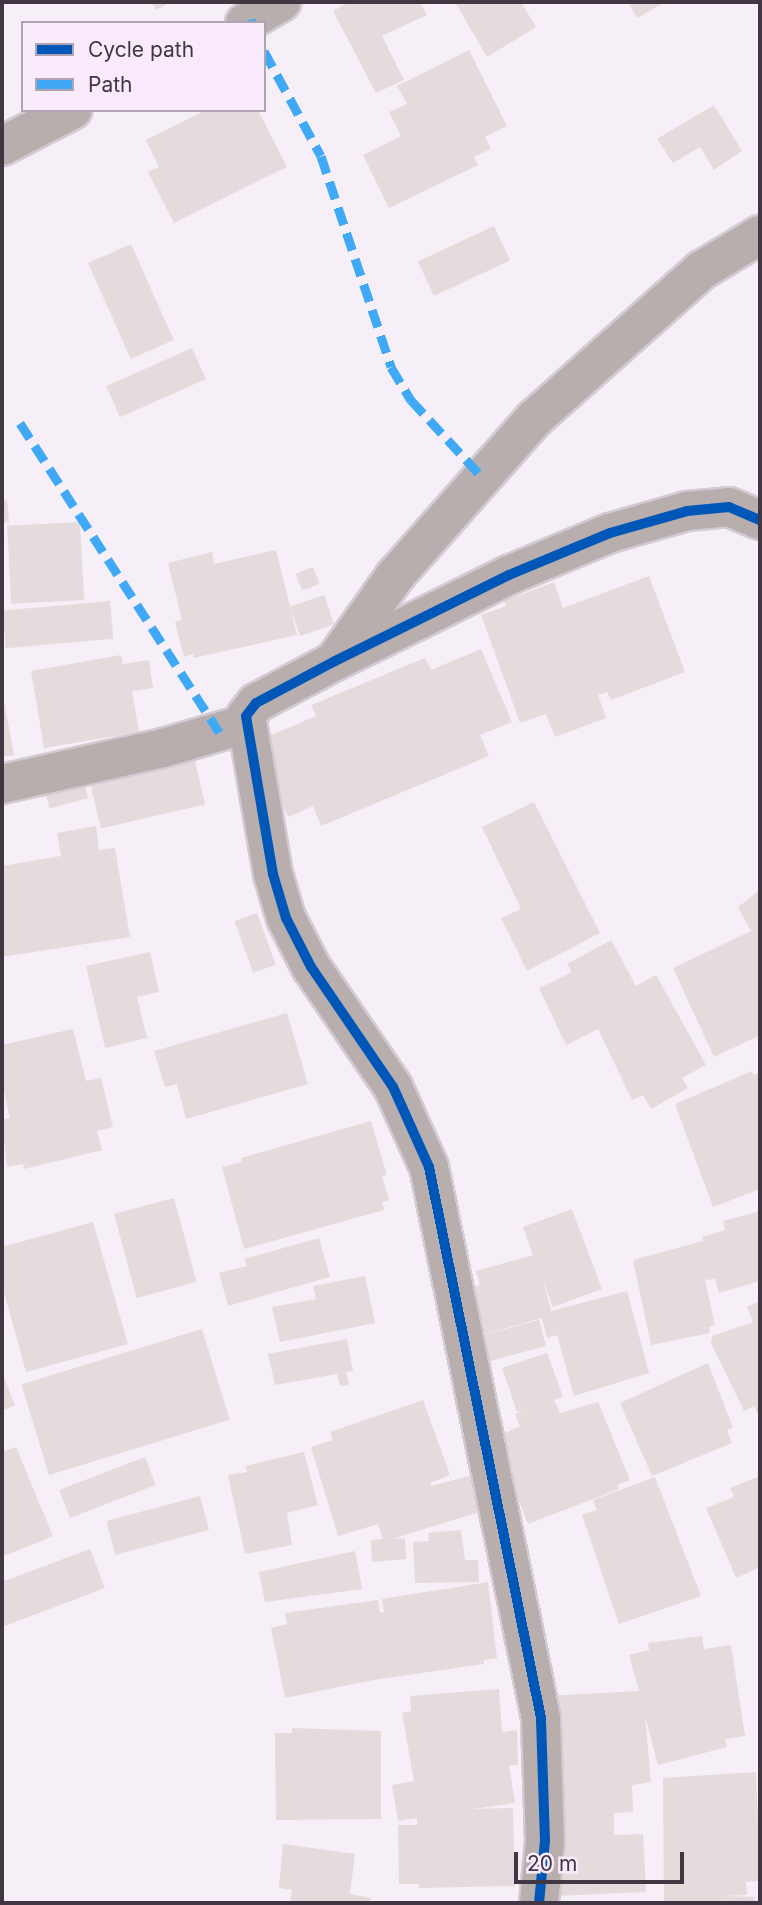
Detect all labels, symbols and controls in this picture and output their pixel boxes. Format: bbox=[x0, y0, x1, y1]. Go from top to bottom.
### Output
legend bbox=[21, 21, 266, 112]
text: Cycle path bbox=[88, 37, 194, 62]
text: Path bbox=[88, 72, 133, 97]
scale bar bbox=[517, 1839, 687, 1883]
text: 20 m bbox=[527, 1851, 577, 1876]

